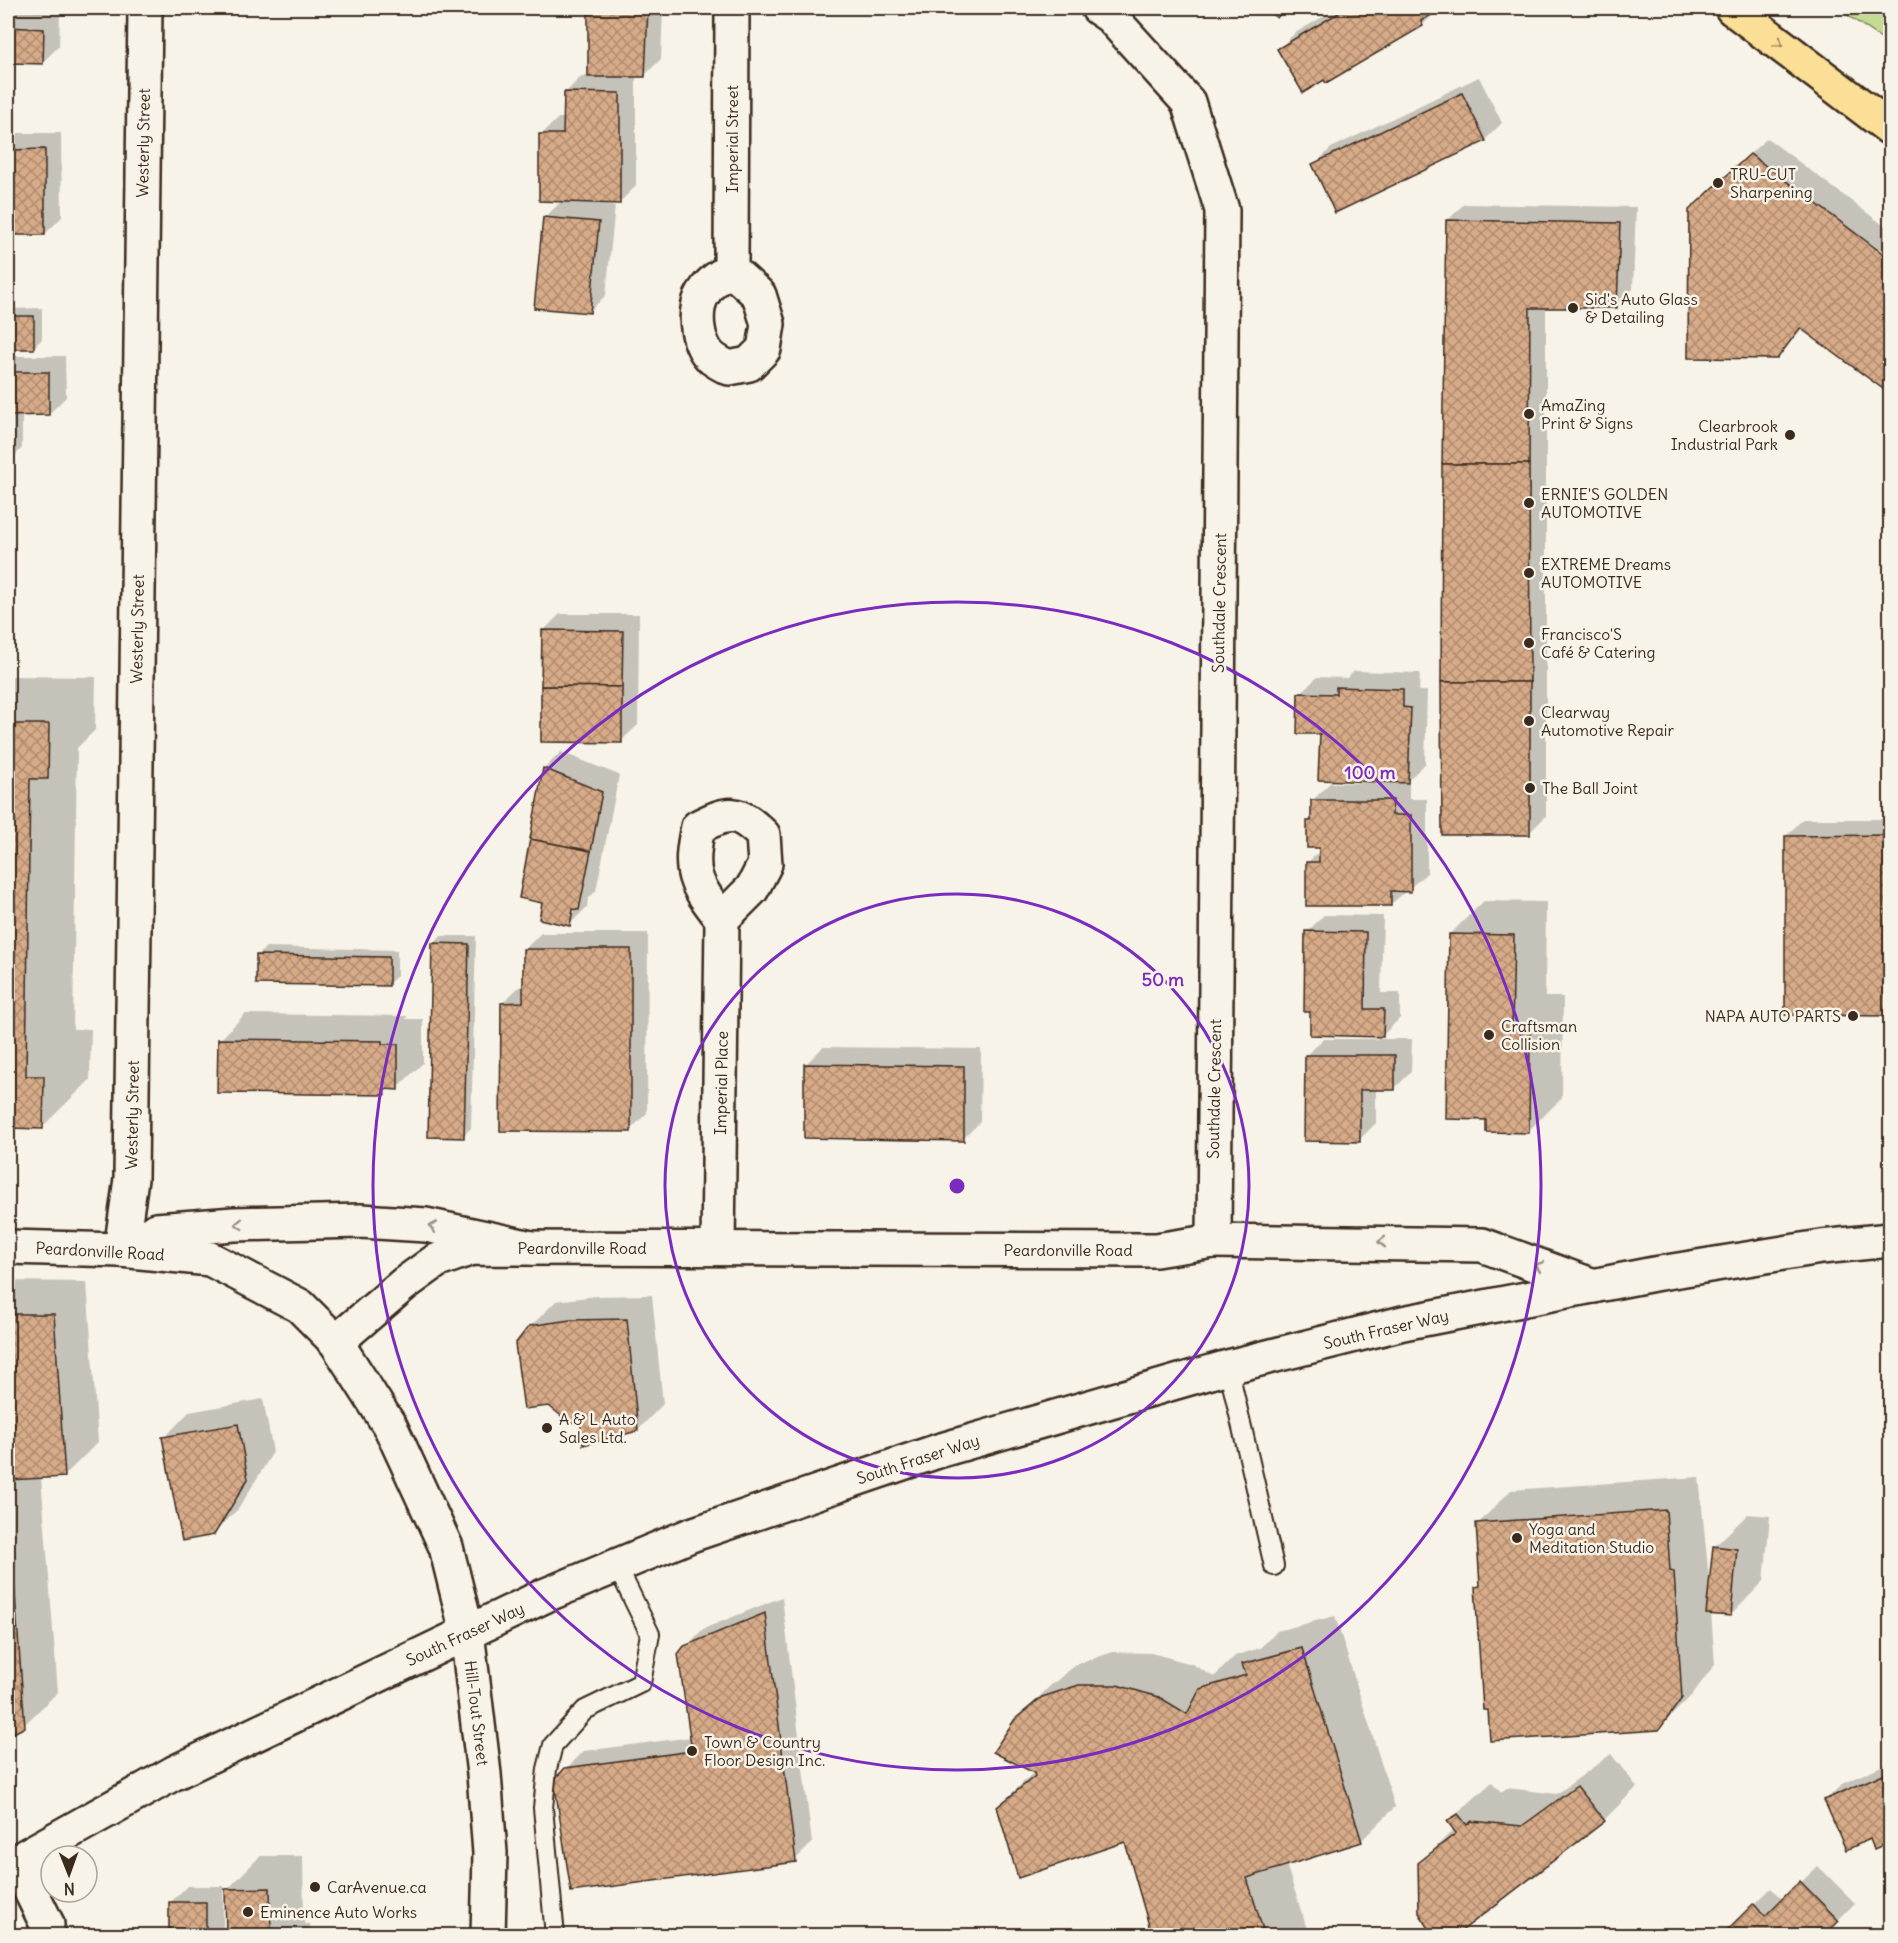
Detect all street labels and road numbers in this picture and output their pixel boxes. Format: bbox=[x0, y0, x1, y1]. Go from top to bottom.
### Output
street label: Imperial Street bbox=[722, 84, 742, 193]
street label: Westerly Street bbox=[132, 88, 154, 198]
street label: Southdale Crescent bbox=[1208, 532, 1230, 673]
street label: Westerly Street bbox=[126, 574, 148, 684]
street label: Southdale Crescent bbox=[1203, 1018, 1225, 1159]
street label: Imperial Place bbox=[710, 1031, 732, 1135]
street label: Westerly Street bbox=[121, 1060, 143, 1170]
street label: Peardonville Road bbox=[35, 1238, 165, 1264]
street label: Peardonville Road bbox=[517, 1238, 647, 1258]
street label: Peardonville Road bbox=[1003, 1240, 1133, 1260]
street label: South Fraser Way bbox=[1321, 1305, 1451, 1353]
street label: South Fraser Way bbox=[854, 1430, 982, 1488]
street label: South Fraser Way bbox=[403, 1598, 527, 1670]
street label: Hill-Tout Street bbox=[461, 1659, 493, 1767]

